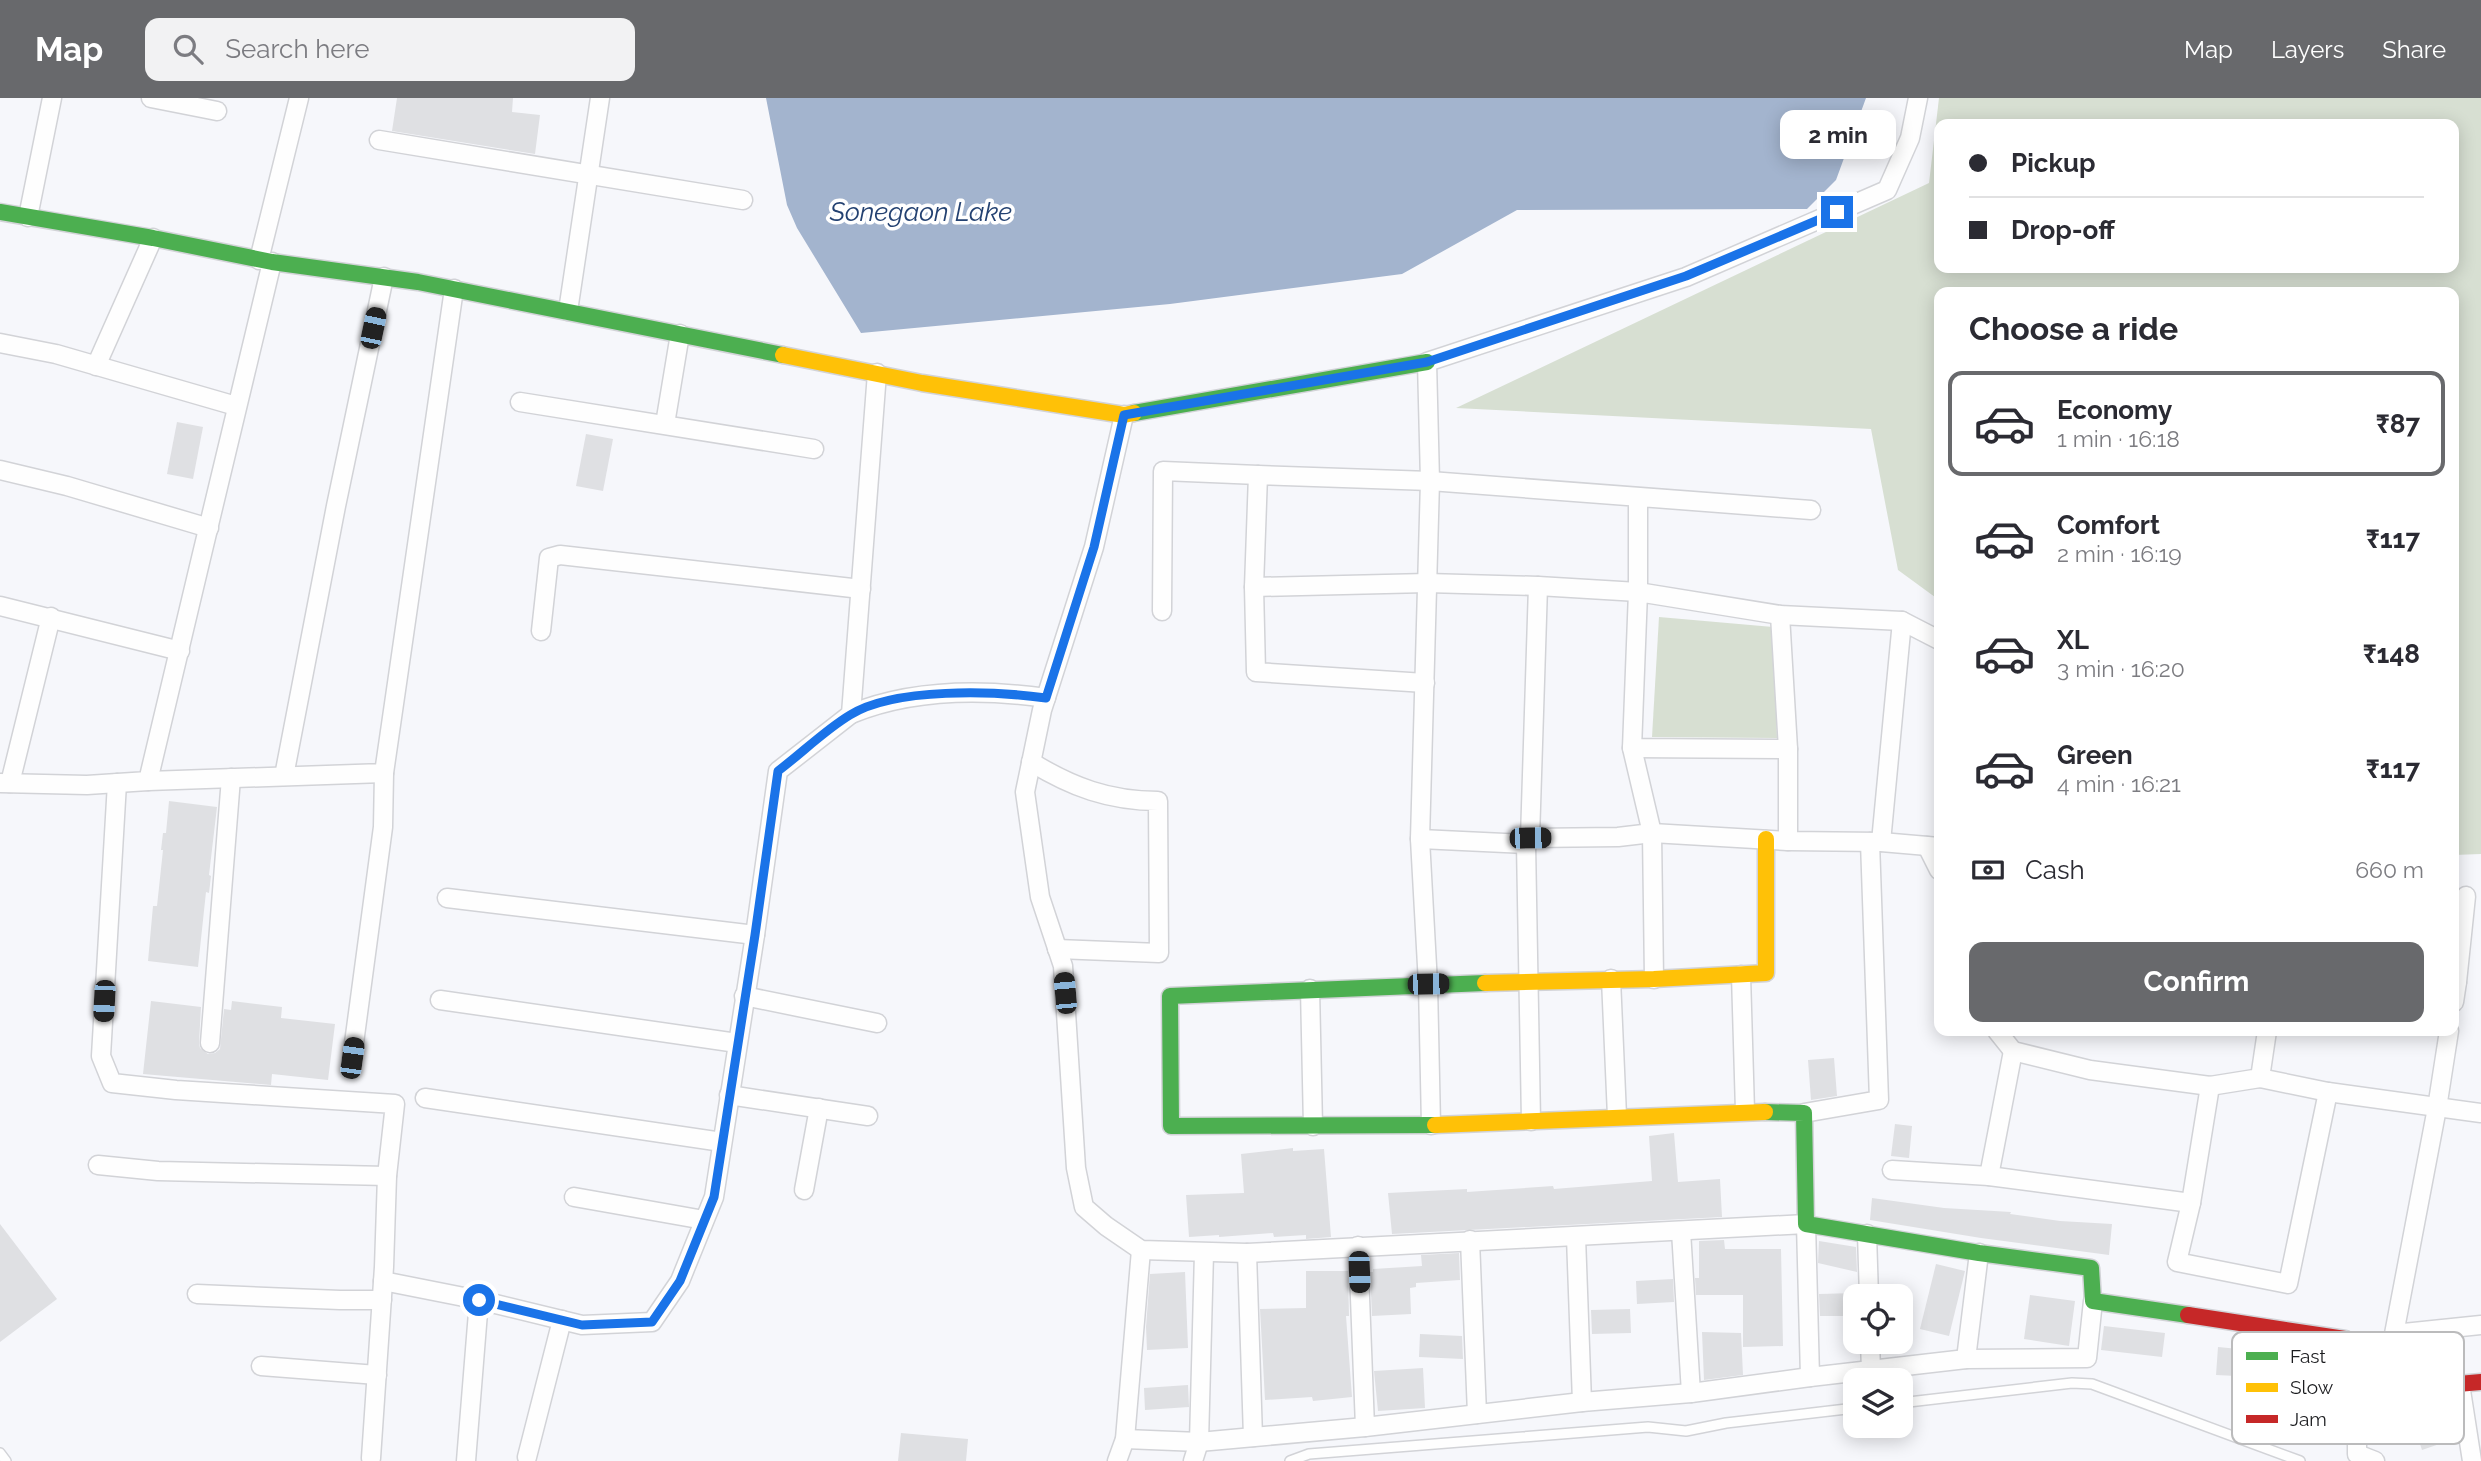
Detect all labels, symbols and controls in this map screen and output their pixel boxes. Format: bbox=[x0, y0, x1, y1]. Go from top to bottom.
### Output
search box bbox=[145, 18, 635, 81]
text: Map bbox=[35, 30, 103, 69]
icon: search bbox=[169, 30, 207, 68]
text: Search here bbox=[225, 34, 370, 64]
text: Map bbox=[2184, 35, 2233, 64]
text: Layers bbox=[2271, 35, 2344, 64]
text: Share bbox=[2382, 35, 2446, 64]
callout: 2 min bbox=[1779, 110, 1895, 159]
text: 2 min bbox=[1808, 121, 1868, 148]
text: Pickup bbox=[2011, 148, 2096, 178]
route end bbox=[1821, 196, 1853, 228]
water label: Sonegaon Lake bbox=[829, 197, 1012, 227]
text: Drop-off bbox=[2011, 215, 2115, 245]
car bbox=[359, 305, 388, 351]
text: Choose a ride bbox=[1969, 310, 2178, 347]
icon: car bbox=[1973, 392, 2036, 455]
text: Economy bbox=[2057, 395, 2172, 425]
text: ₹87 bbox=[2376, 409, 2420, 439]
text: 1 min · 16:18 bbox=[2057, 425, 2180, 452]
icon: car bbox=[1973, 507, 2036, 570]
text: Comfort bbox=[2057, 510, 2160, 540]
text: ₹117 bbox=[2366, 524, 2420, 554]
text: 2 min · 16:19 bbox=[2057, 540, 2182, 567]
icon: car bbox=[1973, 622, 2036, 685]
text: XL bbox=[2057, 625, 2089, 655]
text: ₹148 bbox=[2363, 639, 2420, 669]
text: 3 min · 16:20 bbox=[2057, 655, 2185, 682]
icon: car bbox=[1973, 737, 2036, 800]
text: Green bbox=[2057, 740, 2133, 770]
text: ₹117 bbox=[2366, 754, 2420, 784]
text: 4 min · 16:21 bbox=[2057, 770, 2181, 797]
car bbox=[1509, 827, 1552, 849]
icon: cash bbox=[1969, 851, 2007, 889]
text: Cash bbox=[2025, 855, 2085, 885]
text: 660 m bbox=[2355, 856, 2424, 883]
button: Confirm bbox=[1969, 942, 2424, 1022]
car bbox=[1053, 971, 1078, 1015]
car bbox=[1407, 973, 1450, 995]
car bbox=[93, 979, 116, 1023]
car bbox=[339, 1036, 366, 1080]
car bbox=[1348, 1251, 1371, 1293]
route start bbox=[463, 1284, 495, 1316]
map controls bbox=[1843, 1284, 1913, 1438]
button: locate bbox=[1843, 1284, 1913, 1354]
legend bbox=[2232, 1332, 2464, 1444]
text: Fast bbox=[2290, 1345, 2326, 1367]
button: layers bbox=[1843, 1368, 1913, 1438]
text: Slow bbox=[2290, 1376, 2334, 1398]
text: Jam bbox=[2290, 1408, 2327, 1430]

